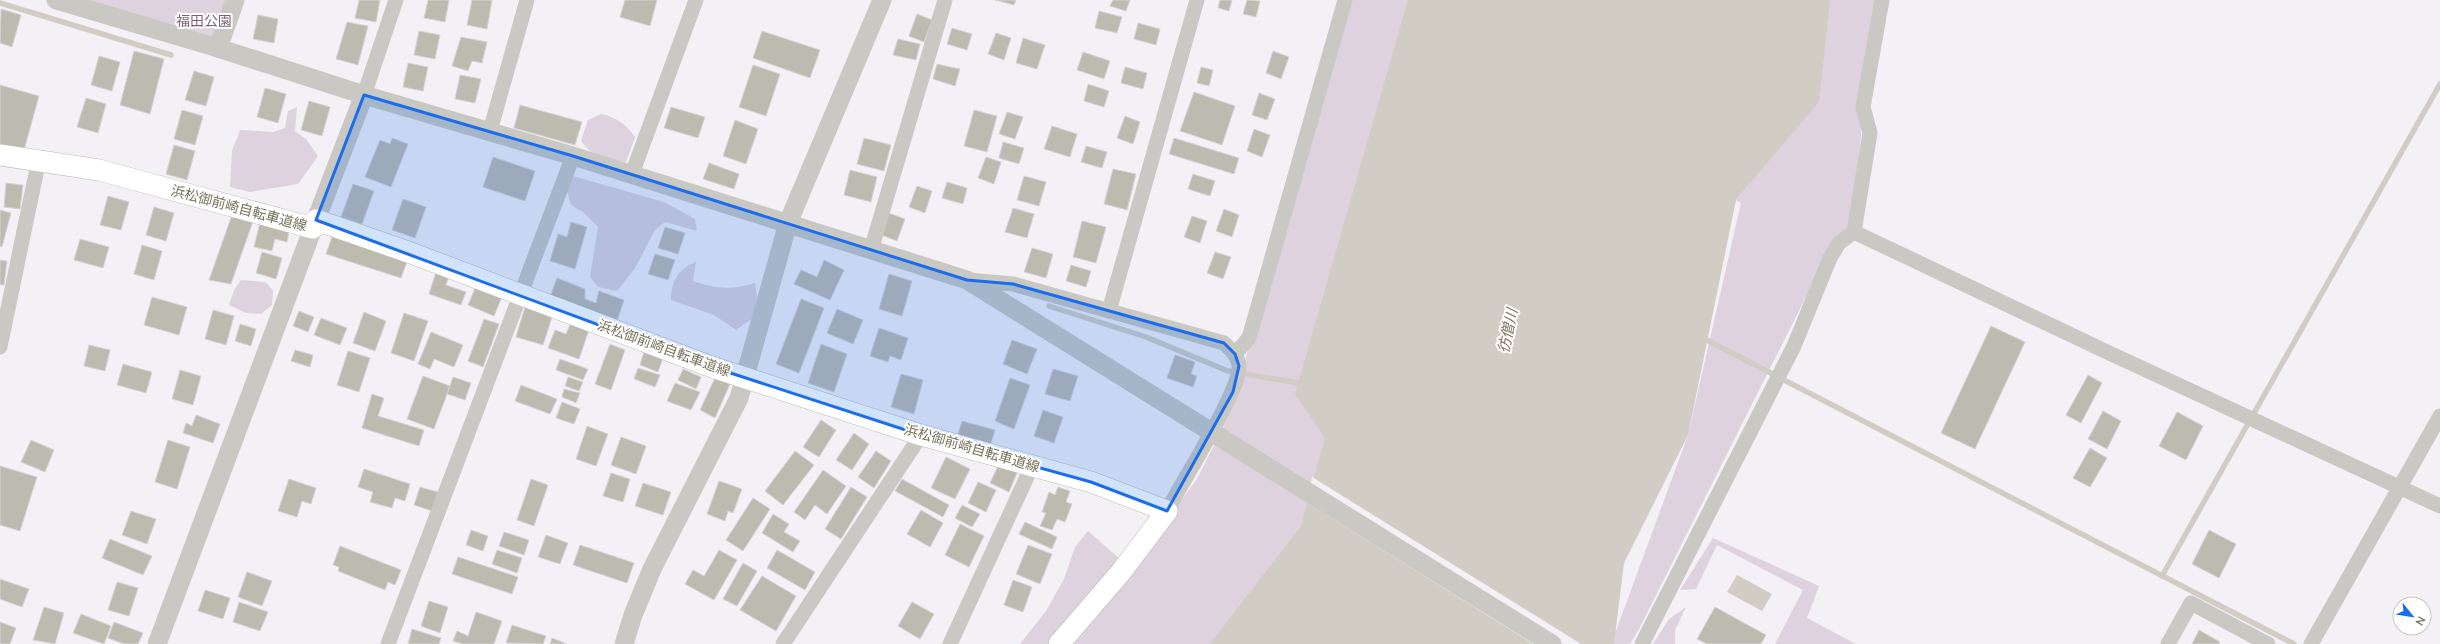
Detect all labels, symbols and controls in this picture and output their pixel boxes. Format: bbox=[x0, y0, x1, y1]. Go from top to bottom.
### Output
park label: 福田公園 bbox=[176, 12, 232, 31]
street label: 浜松御前崎自転車道線 bbox=[169, 181, 309, 236]
water label: 彷僧川 bbox=[1494, 305, 1523, 355]
street label: 浜松御前崎自転車道線 bbox=[595, 316, 733, 381]
street label: 浜松御前崎自転車道線 bbox=[902, 420, 1042, 477]
north arrow bbox=[2392, 596, 2432, 636]
text: N bbox=[2412, 613, 2429, 628]

